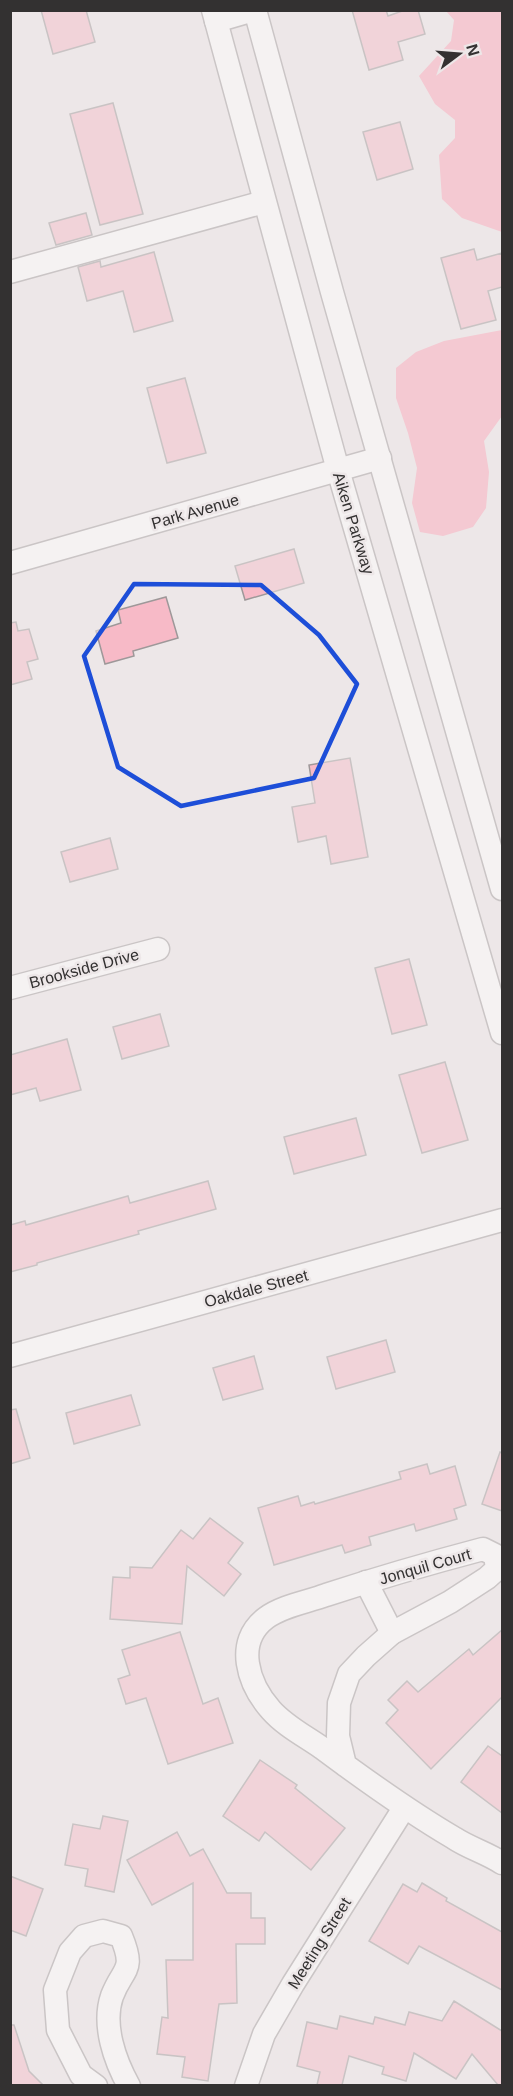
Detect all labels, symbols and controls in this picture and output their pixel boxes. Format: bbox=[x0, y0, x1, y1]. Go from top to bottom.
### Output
north arrow bbox=[429, 24, 489, 84]
text: N bbox=[463, 42, 483, 58]
street label: Aiken Parkway bbox=[330, 470, 377, 576]
street label: Park Avenue bbox=[149, 491, 241, 532]
street label: Brookside Drive bbox=[27, 946, 141, 991]
street label: Oakdale Street bbox=[202, 1266, 310, 1311]
street label: Jonquil Court bbox=[377, 1545, 473, 1588]
street label: Meeting Street bbox=[285, 1894, 354, 1992]

